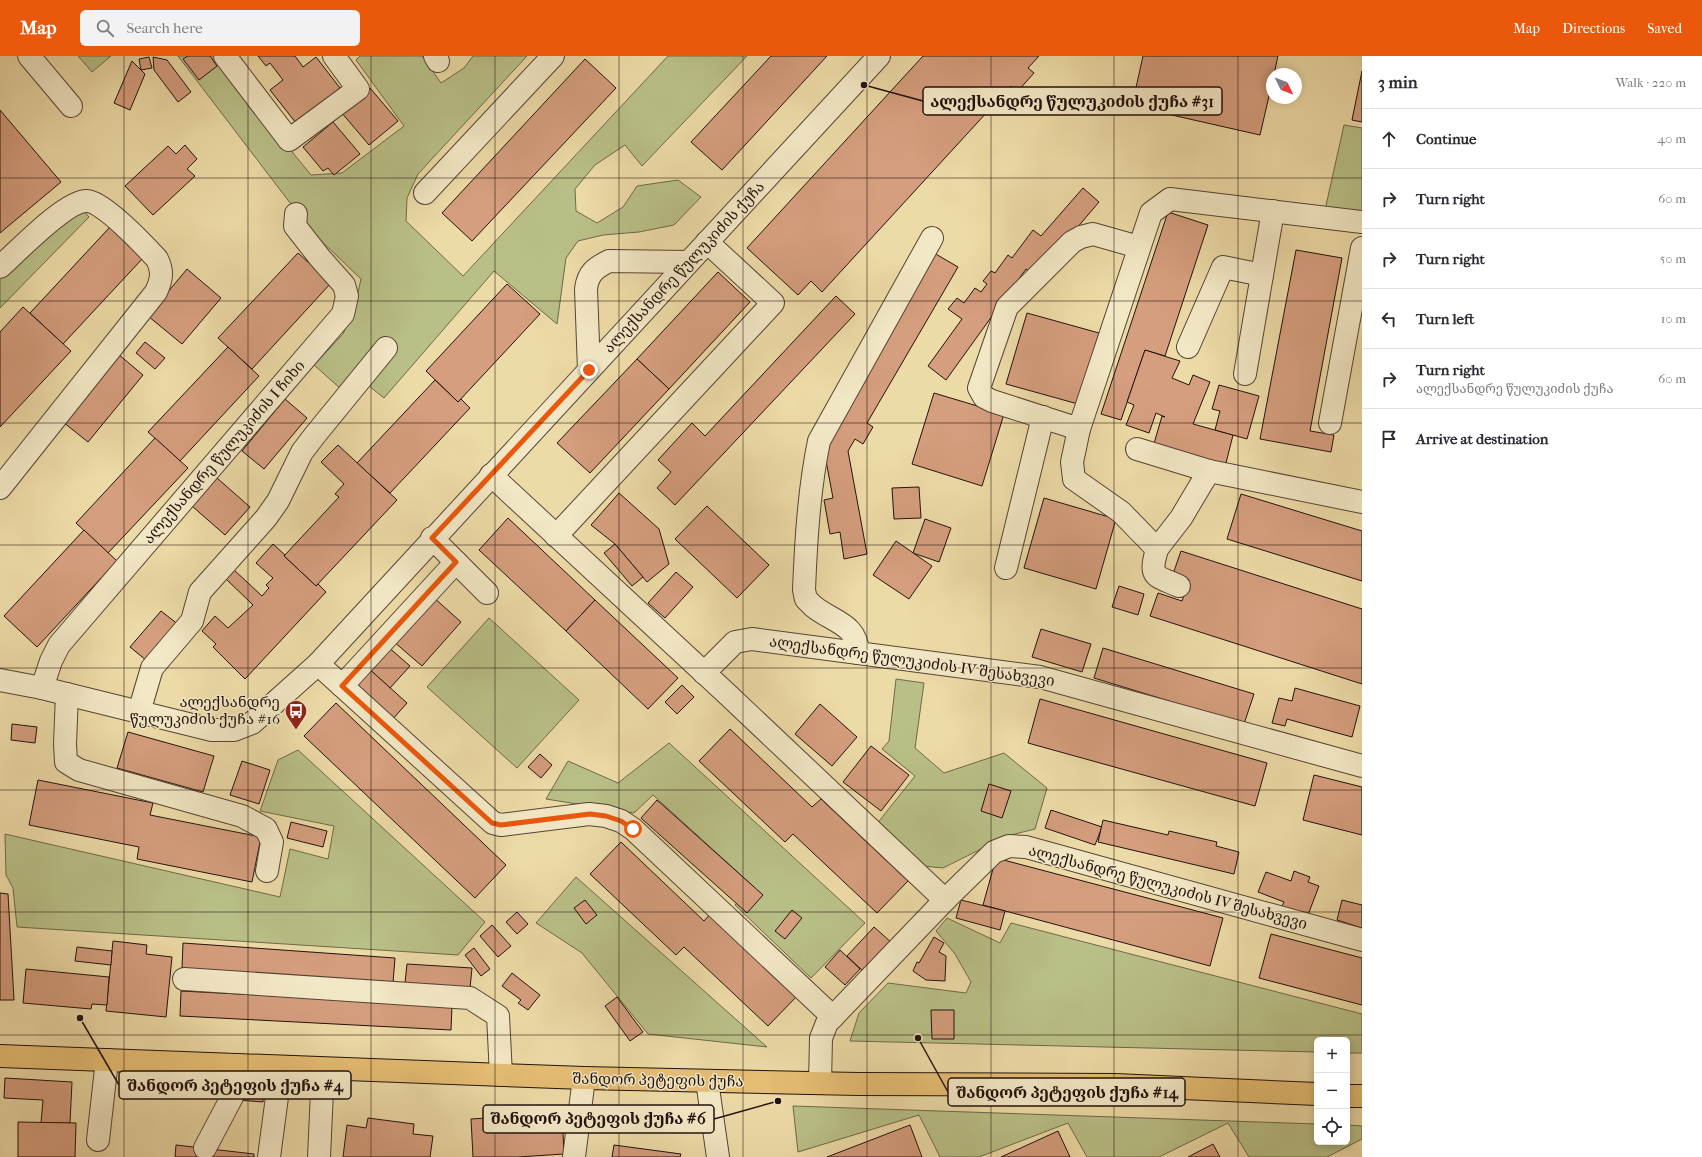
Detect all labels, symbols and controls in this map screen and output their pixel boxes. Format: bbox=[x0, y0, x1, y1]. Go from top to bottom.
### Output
search box bbox=[80, 10, 360, 46]
text: Map bbox=[20, 17, 56, 39]
icon: search bbox=[94, 17, 116, 39]
text: Search here bbox=[126, 19, 203, 37]
text: Map bbox=[1513, 20, 1540, 37]
text: Directions bbox=[1562, 20, 1625, 37]
text: Saved bbox=[1647, 20, 1682, 37]
north arrow bbox=[1266, 68, 1302, 104]
text: 3 min bbox=[1378, 72, 1418, 92]
text: Walk · 220 m bbox=[1615, 75, 1686, 90]
callout: ალექსანდრე წულუკიძის ქუჩა #31 bbox=[923, 87, 1222, 115]
text: ალექსანდრე წულუკიძის ქუჩა #31 bbox=[930, 92, 1214, 112]
icon: ahead bbox=[1378, 128, 1400, 150]
text: Continue bbox=[1416, 130, 1476, 148]
text: 40 m bbox=[1658, 131, 1686, 146]
street label: ალექსანდრე წულუკიძის ქუჩა bbox=[600, 178, 768, 356]
icon: right bbox=[1378, 188, 1400, 210]
text: Turn right bbox=[1416, 190, 1485, 208]
text: 60 m bbox=[1658, 191, 1686, 206]
icon: right bbox=[1378, 248, 1400, 270]
text: Turn right bbox=[1416, 250, 1485, 268]
text: 50 m bbox=[1660, 251, 1686, 266]
icon: left bbox=[1378, 308, 1400, 330]
text: Turn left bbox=[1416, 310, 1474, 328]
text: 10 m bbox=[1661, 311, 1686, 326]
street label: ალექსანდრე წულუკიძის I ჩიხი bbox=[140, 357, 308, 547]
route end bbox=[580, 361, 598, 379]
text: Turn right bbox=[1416, 361, 1485, 379]
icon: right bbox=[1378, 368, 1400, 390]
text: 60 m bbox=[1658, 371, 1686, 386]
text: ალექსანდრე წულუკიძის ქუჩა bbox=[1416, 381, 1613, 396]
icon: arrive bbox=[1378, 428, 1400, 450]
text: Arrive at destination bbox=[1416, 430, 1548, 448]
street label: ალექსანდრე წულუკიძის IV შესახვევი bbox=[768, 632, 1056, 690]
place label: ალექსანდრე წულუკიძის ქუჩა #16 bbox=[130, 693, 281, 728]
bus stop icon: ალექსანდრე წულუკიძის ქუჩა #16 bbox=[283, 698, 309, 731]
route start bbox=[624, 820, 642, 838]
street label: ალექსანდრე წულუკიძის IV შესახვევი bbox=[1027, 841, 1309, 933]
map controls bbox=[1314, 1037, 1350, 1145]
button: + bbox=[1314, 1037, 1350, 1073]
street label: შანდორ პეტეფის ქუჩა bbox=[572, 1070, 744, 1090]
callout: შანდორ პეტეფის ქუჩა #4 bbox=[119, 1071, 351, 1099]
button: − bbox=[1314, 1073, 1350, 1109]
text: შანდორ პეტეფის ქუჩა #4 bbox=[126, 1076, 345, 1096]
callout: შანდორ პეტეფის ქუჩა #14 bbox=[948, 1078, 1185, 1106]
text: შანდორ პეტეფის ქუჩა #14 bbox=[955, 1083, 1179, 1103]
callout: შანდორ პეტეფის ქუჩა #6 bbox=[483, 1105, 714, 1133]
text: შანდორ პეტეფის ქუჩა #6 bbox=[489, 1109, 706, 1128]
button: locate bbox=[1314, 1109, 1350, 1145]

